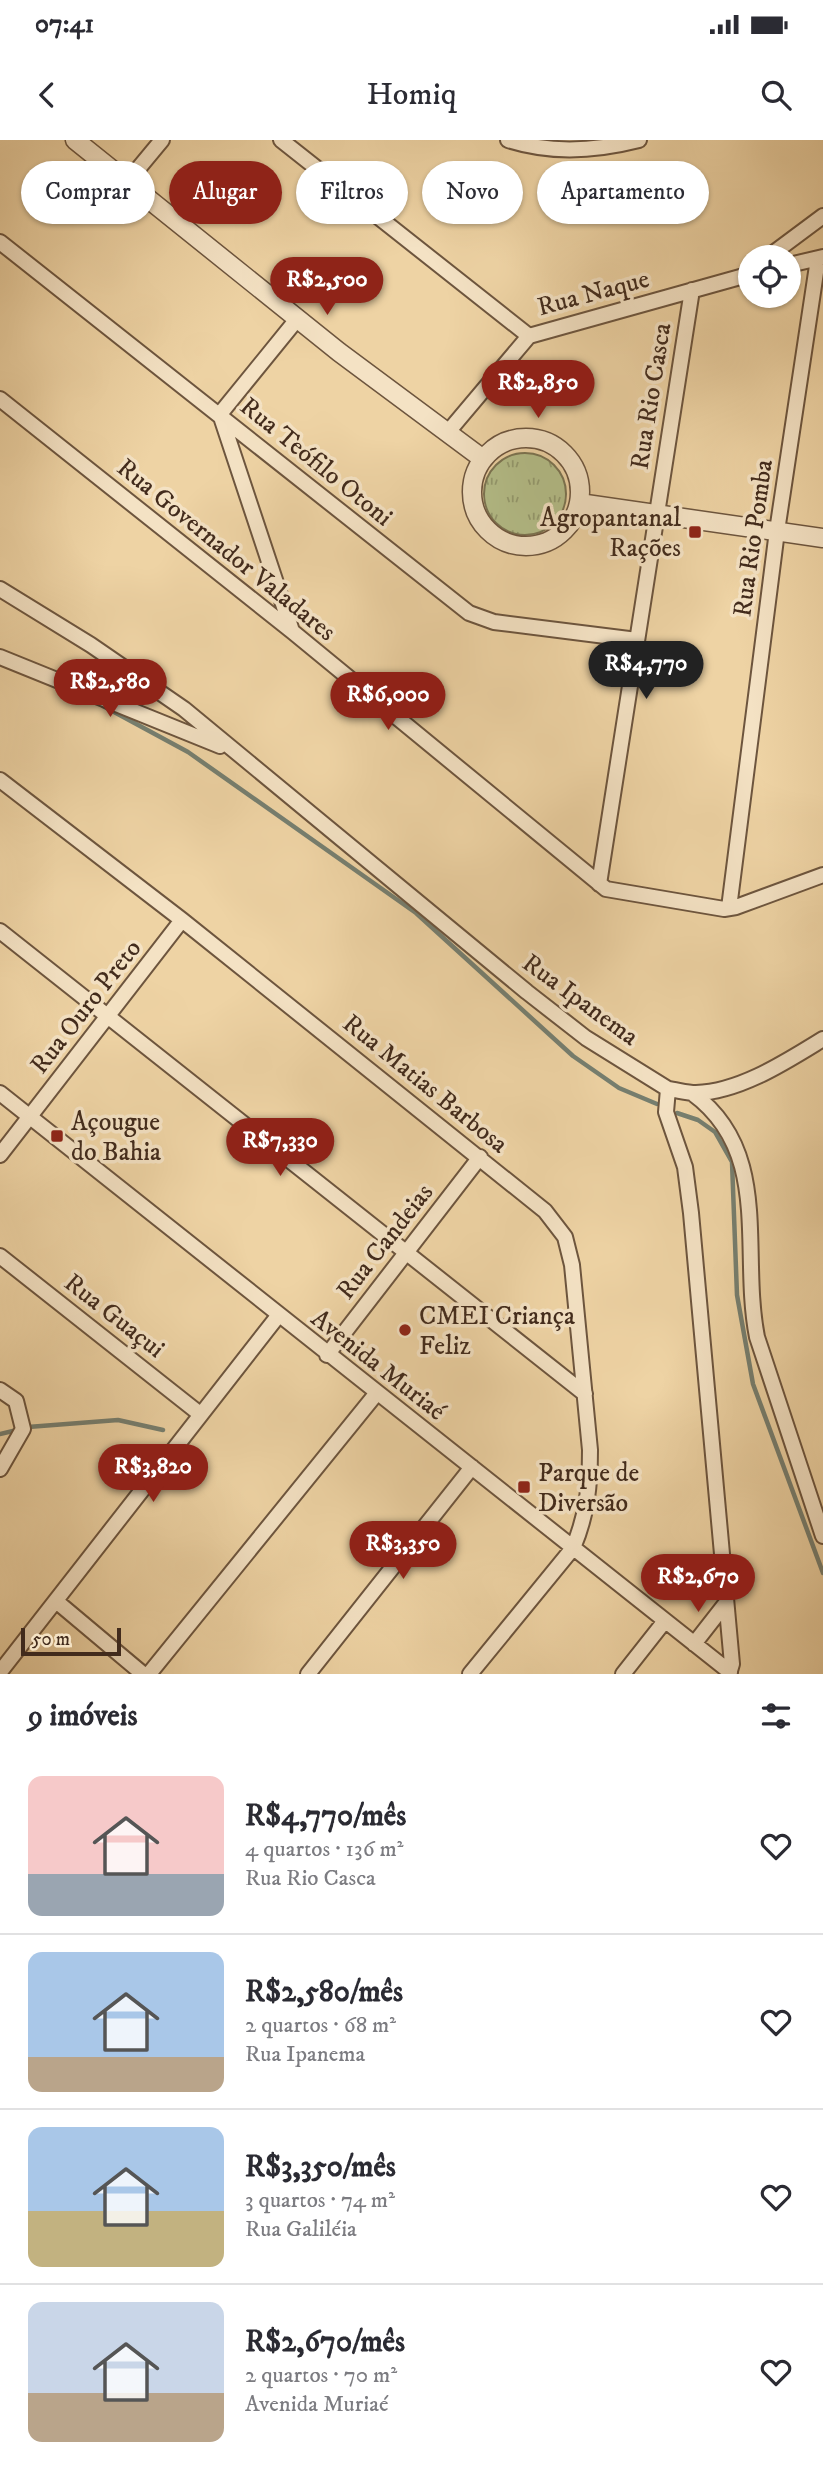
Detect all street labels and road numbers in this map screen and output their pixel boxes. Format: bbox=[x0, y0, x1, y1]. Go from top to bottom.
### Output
street label: Rua Naque bbox=[534, 263, 653, 324]
street label: Rua Rio Casca bbox=[624, 321, 679, 472]
street label: Rua Teófilo Otoni bbox=[233, 390, 399, 534]
street label: Rua Governador Valadares bbox=[110, 452, 342, 649]
street label: Rua Rio Pomba bbox=[726, 457, 781, 619]
street label: Rua Ouro Preto bbox=[23, 933, 149, 1081]
street label: Rua Ipanema bbox=[515, 947, 645, 1054]
street label: Rua Matias Barbosa bbox=[336, 1007, 514, 1161]
street label: Rua Candeias bbox=[330, 1177, 441, 1307]
street label: Rua Guaçui bbox=[57, 1267, 171, 1366]
street label: Avenida Muriaé bbox=[304, 1302, 452, 1428]

